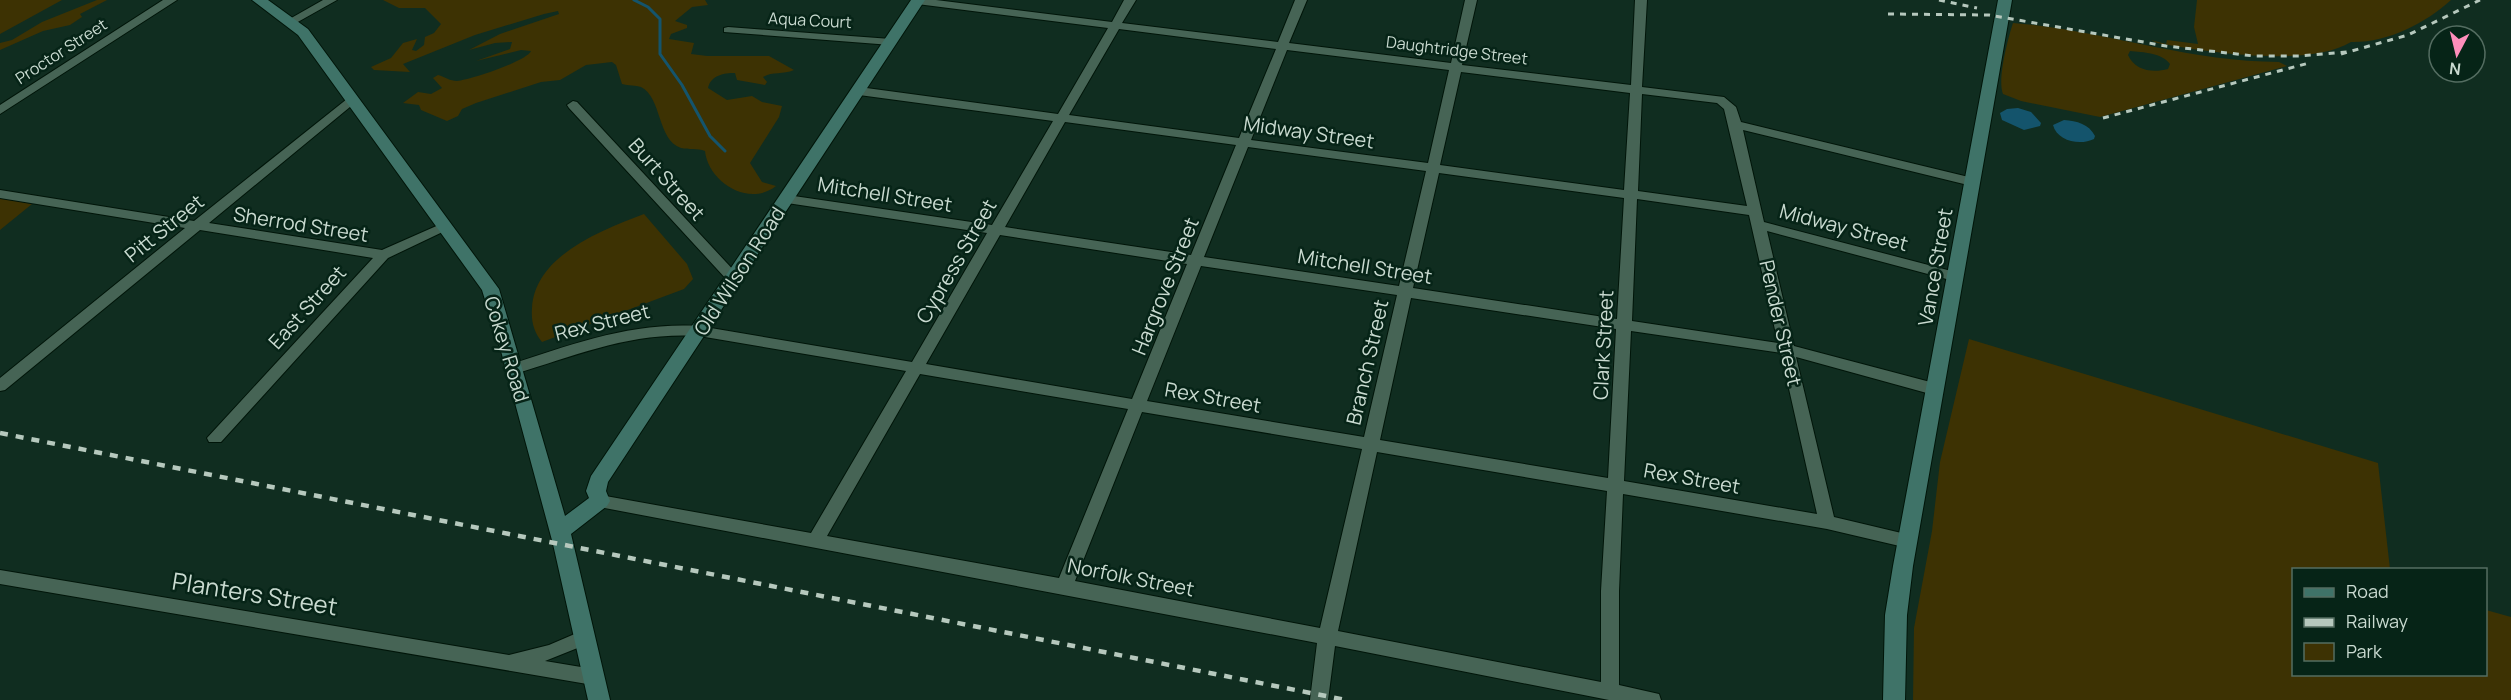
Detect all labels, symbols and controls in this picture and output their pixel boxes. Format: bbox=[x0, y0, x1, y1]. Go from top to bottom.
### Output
street label: Aqua Court bbox=[768, 7, 852, 33]
street label: Proctor Street bbox=[11, 13, 111, 89]
north arrow bbox=[2427, 24, 2487, 84]
street label: Daughtridge Street bbox=[1385, 30, 1529, 70]
text: N bbox=[2448, 57, 2462, 81]
street label: Midway Street bbox=[1242, 109, 1376, 155]
street label: Burt Street bbox=[623, 132, 711, 226]
street label: Mitchell Street bbox=[816, 170, 954, 218]
street label: Pitt Street bbox=[119, 188, 209, 268]
street label: Cypress Street bbox=[910, 194, 1002, 328]
street label: Midway Street bbox=[1777, 197, 1911, 257]
street label: Sherrod Street bbox=[231, 200, 371, 248]
street label: Old Wilson Road bbox=[687, 201, 791, 341]
street label: Vance Street bbox=[1911, 206, 1959, 328]
street label: Hargrove Street bbox=[1125, 213, 1205, 359]
street label: Mitchell Street bbox=[1296, 242, 1434, 290]
street label: Pender Street bbox=[1753, 257, 1809, 389]
street label: East Street bbox=[262, 259, 352, 355]
street label: Clark Street bbox=[1587, 289, 1619, 401]
street label: Cokey Road bbox=[478, 293, 536, 405]
street label: Rex Street bbox=[552, 297, 652, 347]
street label: Branch Street bbox=[1339, 297, 1395, 427]
street label: Rex Street bbox=[1163, 375, 1263, 419]
street label: Rex Street bbox=[1642, 456, 1742, 500]
street label: Norfolk Street bbox=[1065, 551, 1197, 603]
street label: Planters Street bbox=[170, 564, 340, 622]
legend bbox=[2292, 568, 2487, 676]
text: Road bbox=[2346, 579, 2389, 603]
text: Railway bbox=[2346, 609, 2408, 633]
text: Park bbox=[2346, 639, 2383, 663]

